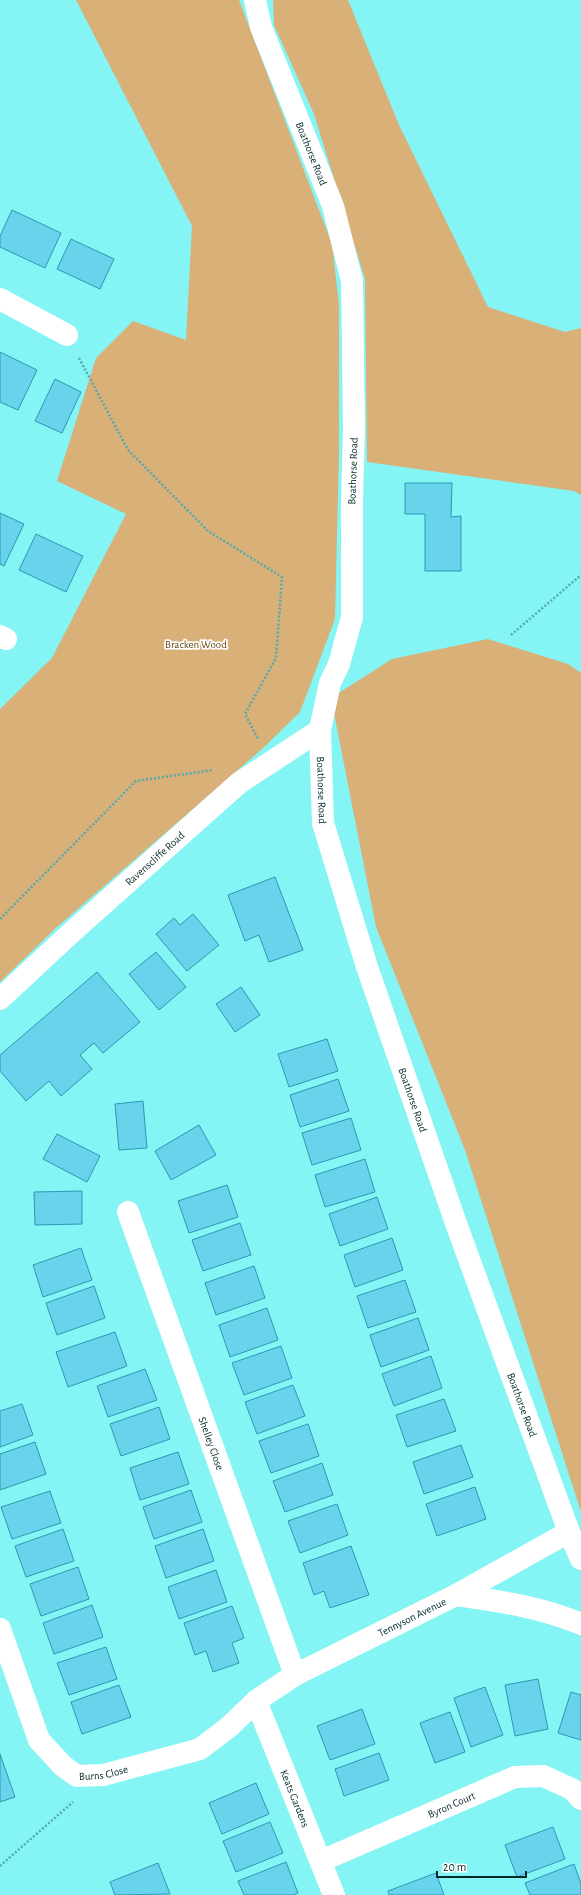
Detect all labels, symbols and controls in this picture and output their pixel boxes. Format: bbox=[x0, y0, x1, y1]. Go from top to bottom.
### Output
street label: Boathorse Road bbox=[294, 120, 330, 187]
street label: Boathorse Road bbox=[346, 437, 360, 505]
park label: Bracken Wood bbox=[165, 639, 227, 650]
street label: Boathorse Road bbox=[315, 756, 329, 824]
street label: Ravenscliffe Road bbox=[123, 829, 186, 887]
street label: Boathorse Road bbox=[397, 1066, 429, 1134]
street label: Boathorse Road bbox=[506, 1371, 539, 1439]
street label: Shelley Close bbox=[197, 1415, 226, 1472]
street label: Tennyson Avenue bbox=[376, 1595, 448, 1638]
street label: Burns Close bbox=[79, 1763, 129, 1781]
street label: Keats Gardens bbox=[279, 1768, 312, 1829]
street label: Byron Court bbox=[426, 1789, 477, 1820]
scale bar bbox=[437, 1853, 526, 1879]
text: 20 m bbox=[443, 1861, 466, 1873]

